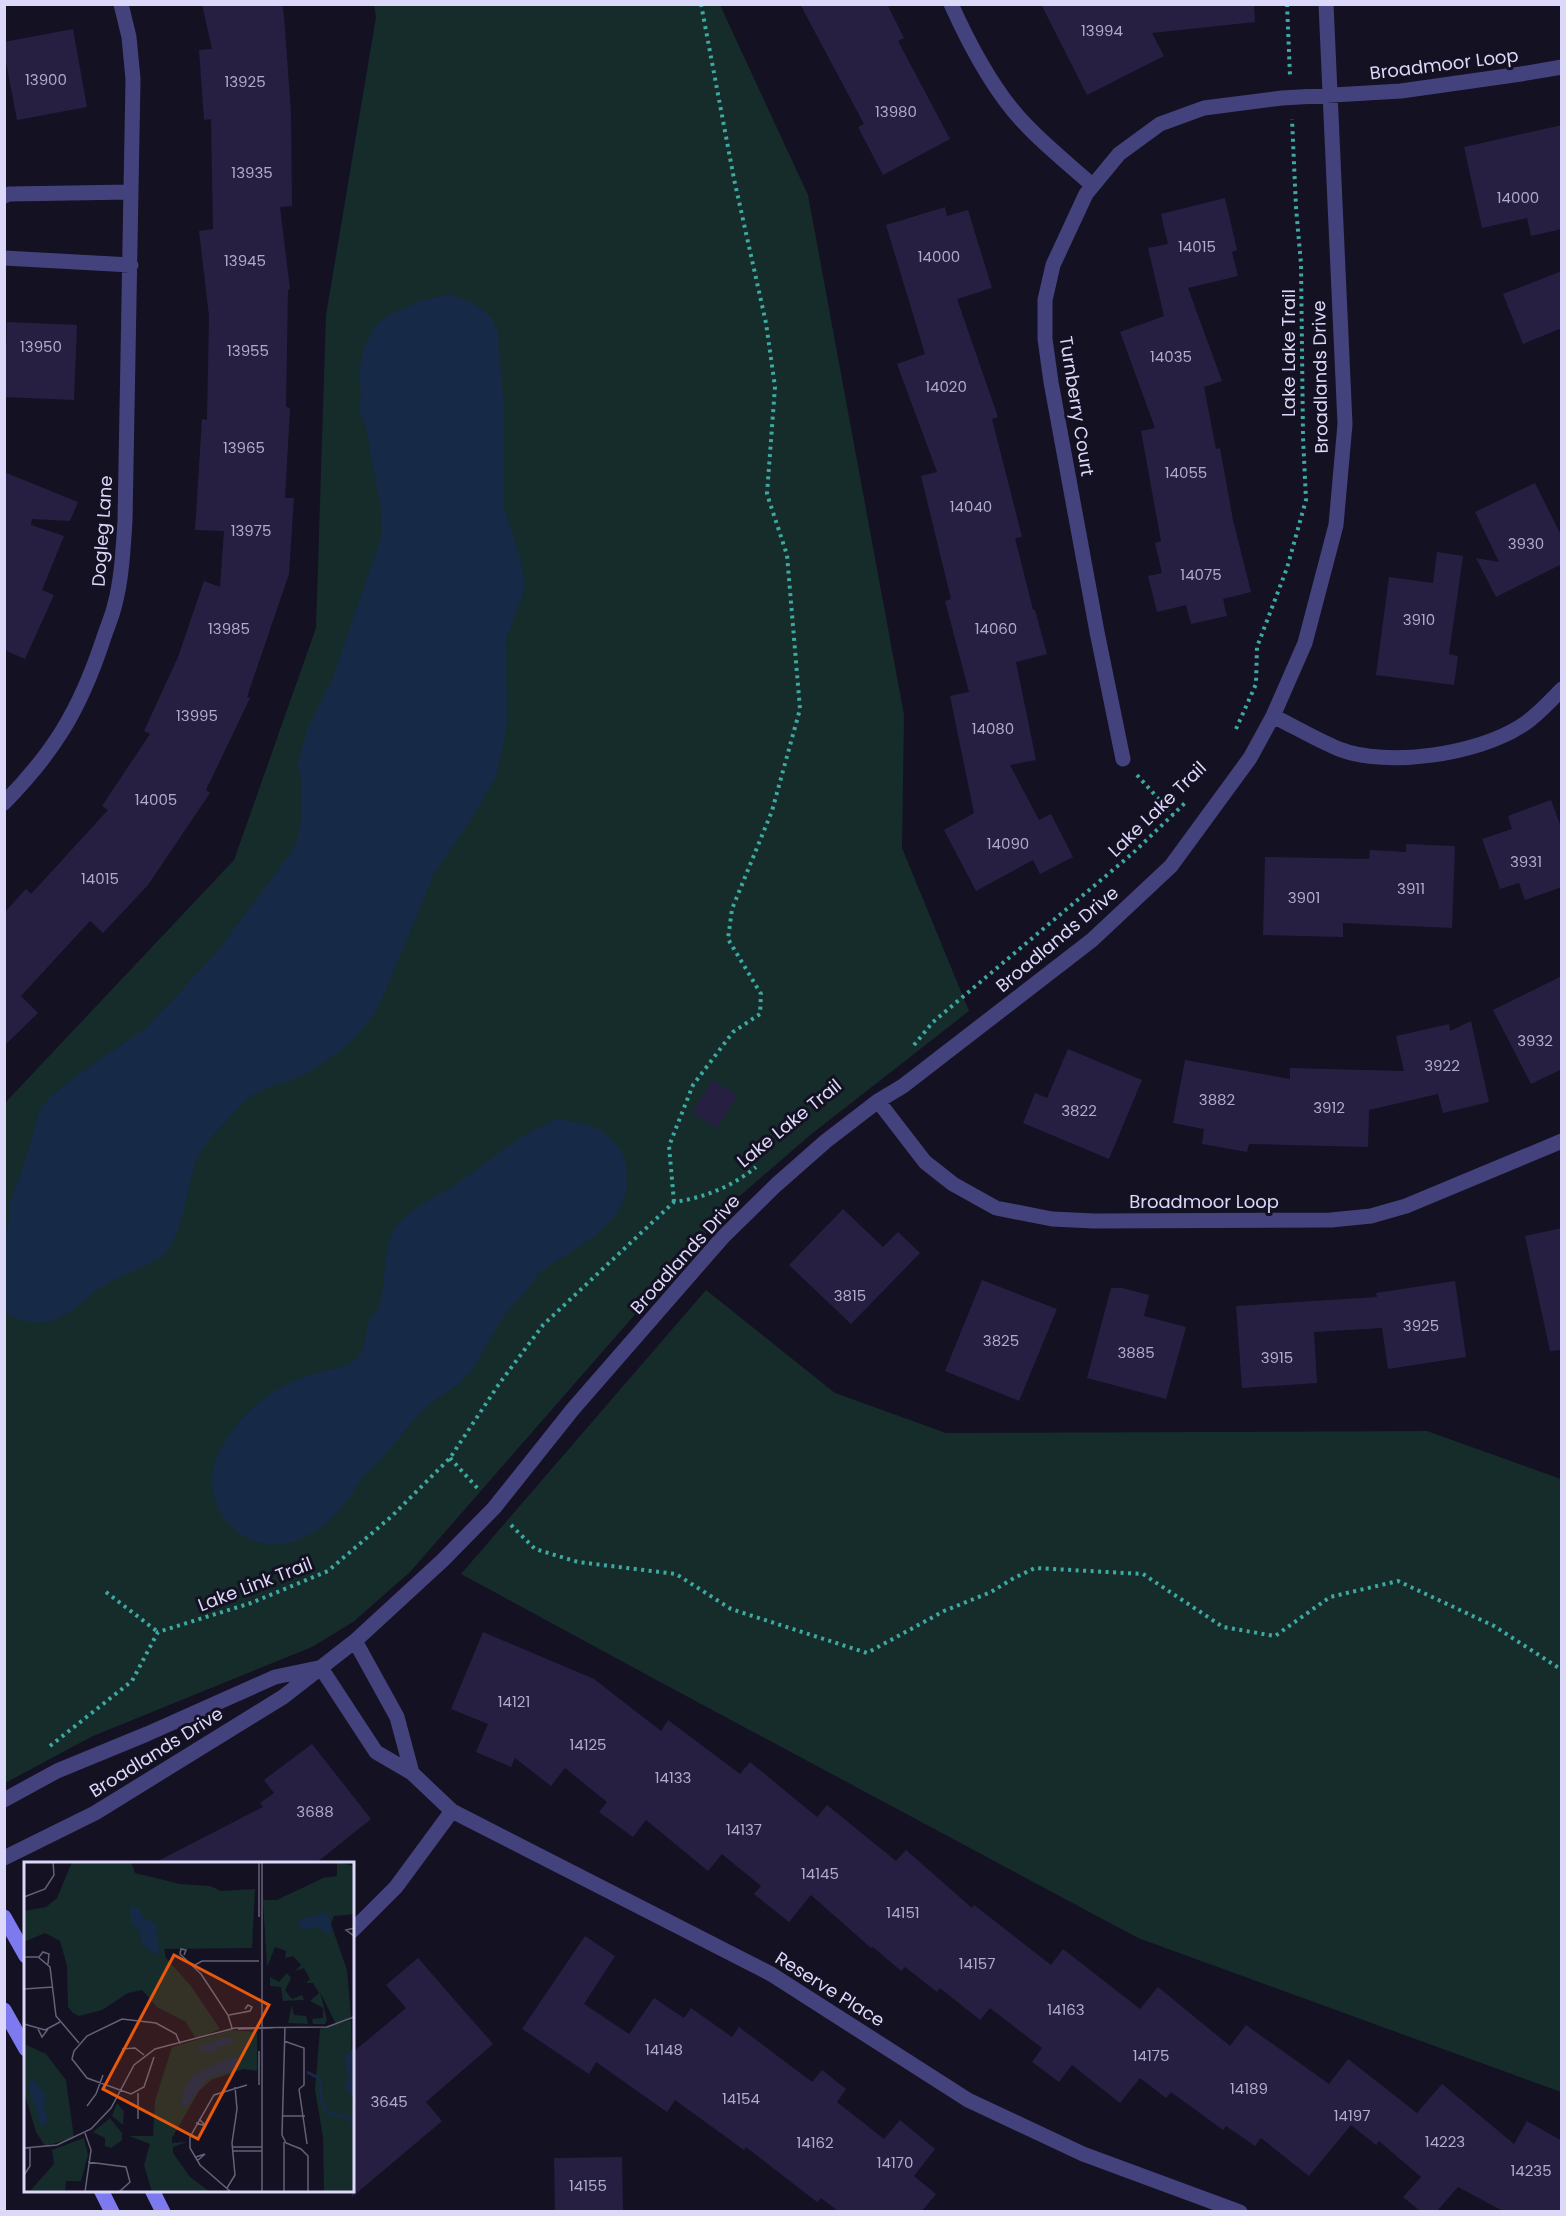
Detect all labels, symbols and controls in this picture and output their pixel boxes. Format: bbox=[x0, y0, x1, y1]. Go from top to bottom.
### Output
house number: 13994 bbox=[1081, 20, 1123, 41]
street label: Broadmoor Loop bbox=[1368, 42, 1520, 86]
house number: 13900 bbox=[25, 69, 67, 90]
house number: 13925 bbox=[224, 71, 266, 92]
house number: 13980 bbox=[875, 101, 917, 122]
house number: 13935 bbox=[231, 162, 273, 183]
house number: 14000 bbox=[1497, 187, 1539, 208]
house number: 14015 bbox=[1178, 236, 1216, 257]
house number: 14000 bbox=[918, 246, 960, 267]
house number: 13945 bbox=[224, 250, 266, 271]
street label: Lake Lake Trail bbox=[1276, 289, 1301, 417]
street label: Broadlands Drive bbox=[1306, 300, 1334, 454]
street label: Turnberry Court bbox=[1054, 334, 1100, 478]
house number: 13950 bbox=[20, 336, 62, 357]
house number: 13955 bbox=[227, 340, 269, 361]
house number: 14035 bbox=[1150, 346, 1192, 367]
house number: 14020 bbox=[925, 376, 967, 397]
house number: 13965 bbox=[223, 437, 265, 458]
house number: 14055 bbox=[1165, 462, 1207, 483]
street label: Dogleg Lane bbox=[86, 474, 118, 588]
house number: 14040 bbox=[950, 496, 992, 517]
house number: 13975 bbox=[231, 520, 271, 541]
house number: 3930 bbox=[1508, 533, 1544, 554]
house number: 14075 bbox=[1180, 564, 1222, 585]
house number: 3910 bbox=[1403, 609, 1435, 630]
house number: 13985 bbox=[208, 618, 250, 639]
house number: 14060 bbox=[975, 618, 1017, 639]
house number: 13995 bbox=[176, 705, 218, 726]
house number: 14080 bbox=[972, 718, 1014, 739]
street label: Lake Lake Trail bbox=[1102, 756, 1212, 862]
house number: 14005 bbox=[135, 789, 177, 810]
house number: 14090 bbox=[987, 833, 1029, 854]
house number: 3931 bbox=[1510, 851, 1542, 872]
house number: 14015 bbox=[81, 868, 119, 889]
house number: 3911 bbox=[1397, 878, 1425, 899]
street label: Broadlands Drive bbox=[990, 880, 1124, 998]
house number: 3901 bbox=[1288, 887, 1320, 908]
house number: 3932 bbox=[1517, 1030, 1553, 1051]
house number: 3922 bbox=[1424, 1055, 1460, 1076]
street label: Lake Lake Trail bbox=[731, 1073, 847, 1173]
house number: 3882 bbox=[1199, 1089, 1235, 1110]
house number: 3912 bbox=[1313, 1097, 1345, 1118]
house number: 3822 bbox=[1061, 1100, 1097, 1121]
street label: Broadlands Drive bbox=[624, 1189, 746, 1319]
street label: Broadmoor Loop bbox=[1129, 1189, 1279, 1214]
house number: 3815 bbox=[834, 1285, 866, 1306]
house number: 3925 bbox=[1403, 1315, 1439, 1336]
house number: 3825 bbox=[983, 1330, 1019, 1351]
house number: 3885 bbox=[1117, 1342, 1155, 1363]
house number: 3915 bbox=[1261, 1347, 1293, 1368]
street label: Lake Link Trail bbox=[194, 1551, 316, 1617]
house number: 14121 bbox=[498, 1691, 530, 1712]
street label: Broadlands Drive bbox=[84, 1701, 228, 1803]
house number: 14125 bbox=[569, 1734, 607, 1755]
house number: 14133 bbox=[655, 1767, 691, 1788]
house number: 3688 bbox=[296, 1801, 334, 1822]
house number: 14137 bbox=[726, 1819, 762, 1840]
inset map bbox=[24, 1862, 354, 2192]
house number: 14145 bbox=[801, 1863, 839, 1884]
house number: 14151 bbox=[886, 1902, 920, 1923]
street label: Reserve Place bbox=[771, 1945, 889, 2033]
house number: 14157 bbox=[959, 1953, 995, 1974]
house number: 14163 bbox=[1047, 1999, 1085, 2020]
house number: 14148 bbox=[645, 2039, 683, 2060]
house number: 14175 bbox=[1133, 2045, 1169, 2066]
house number: 14189 bbox=[1230, 2078, 1268, 2099]
house number: 14154 bbox=[722, 2088, 760, 2109]
house number: 3645 bbox=[370, 2091, 408, 2112]
house number: 14197 bbox=[1334, 2105, 1370, 2126]
house number: 14223 bbox=[1425, 2131, 1465, 2152]
house number: 14162 bbox=[796, 2132, 834, 2153]
house number: 14170 bbox=[877, 2152, 913, 2173]
house number: 14235 bbox=[1510, 2160, 1552, 2181]
house number: 14155 bbox=[569, 2175, 607, 2196]

